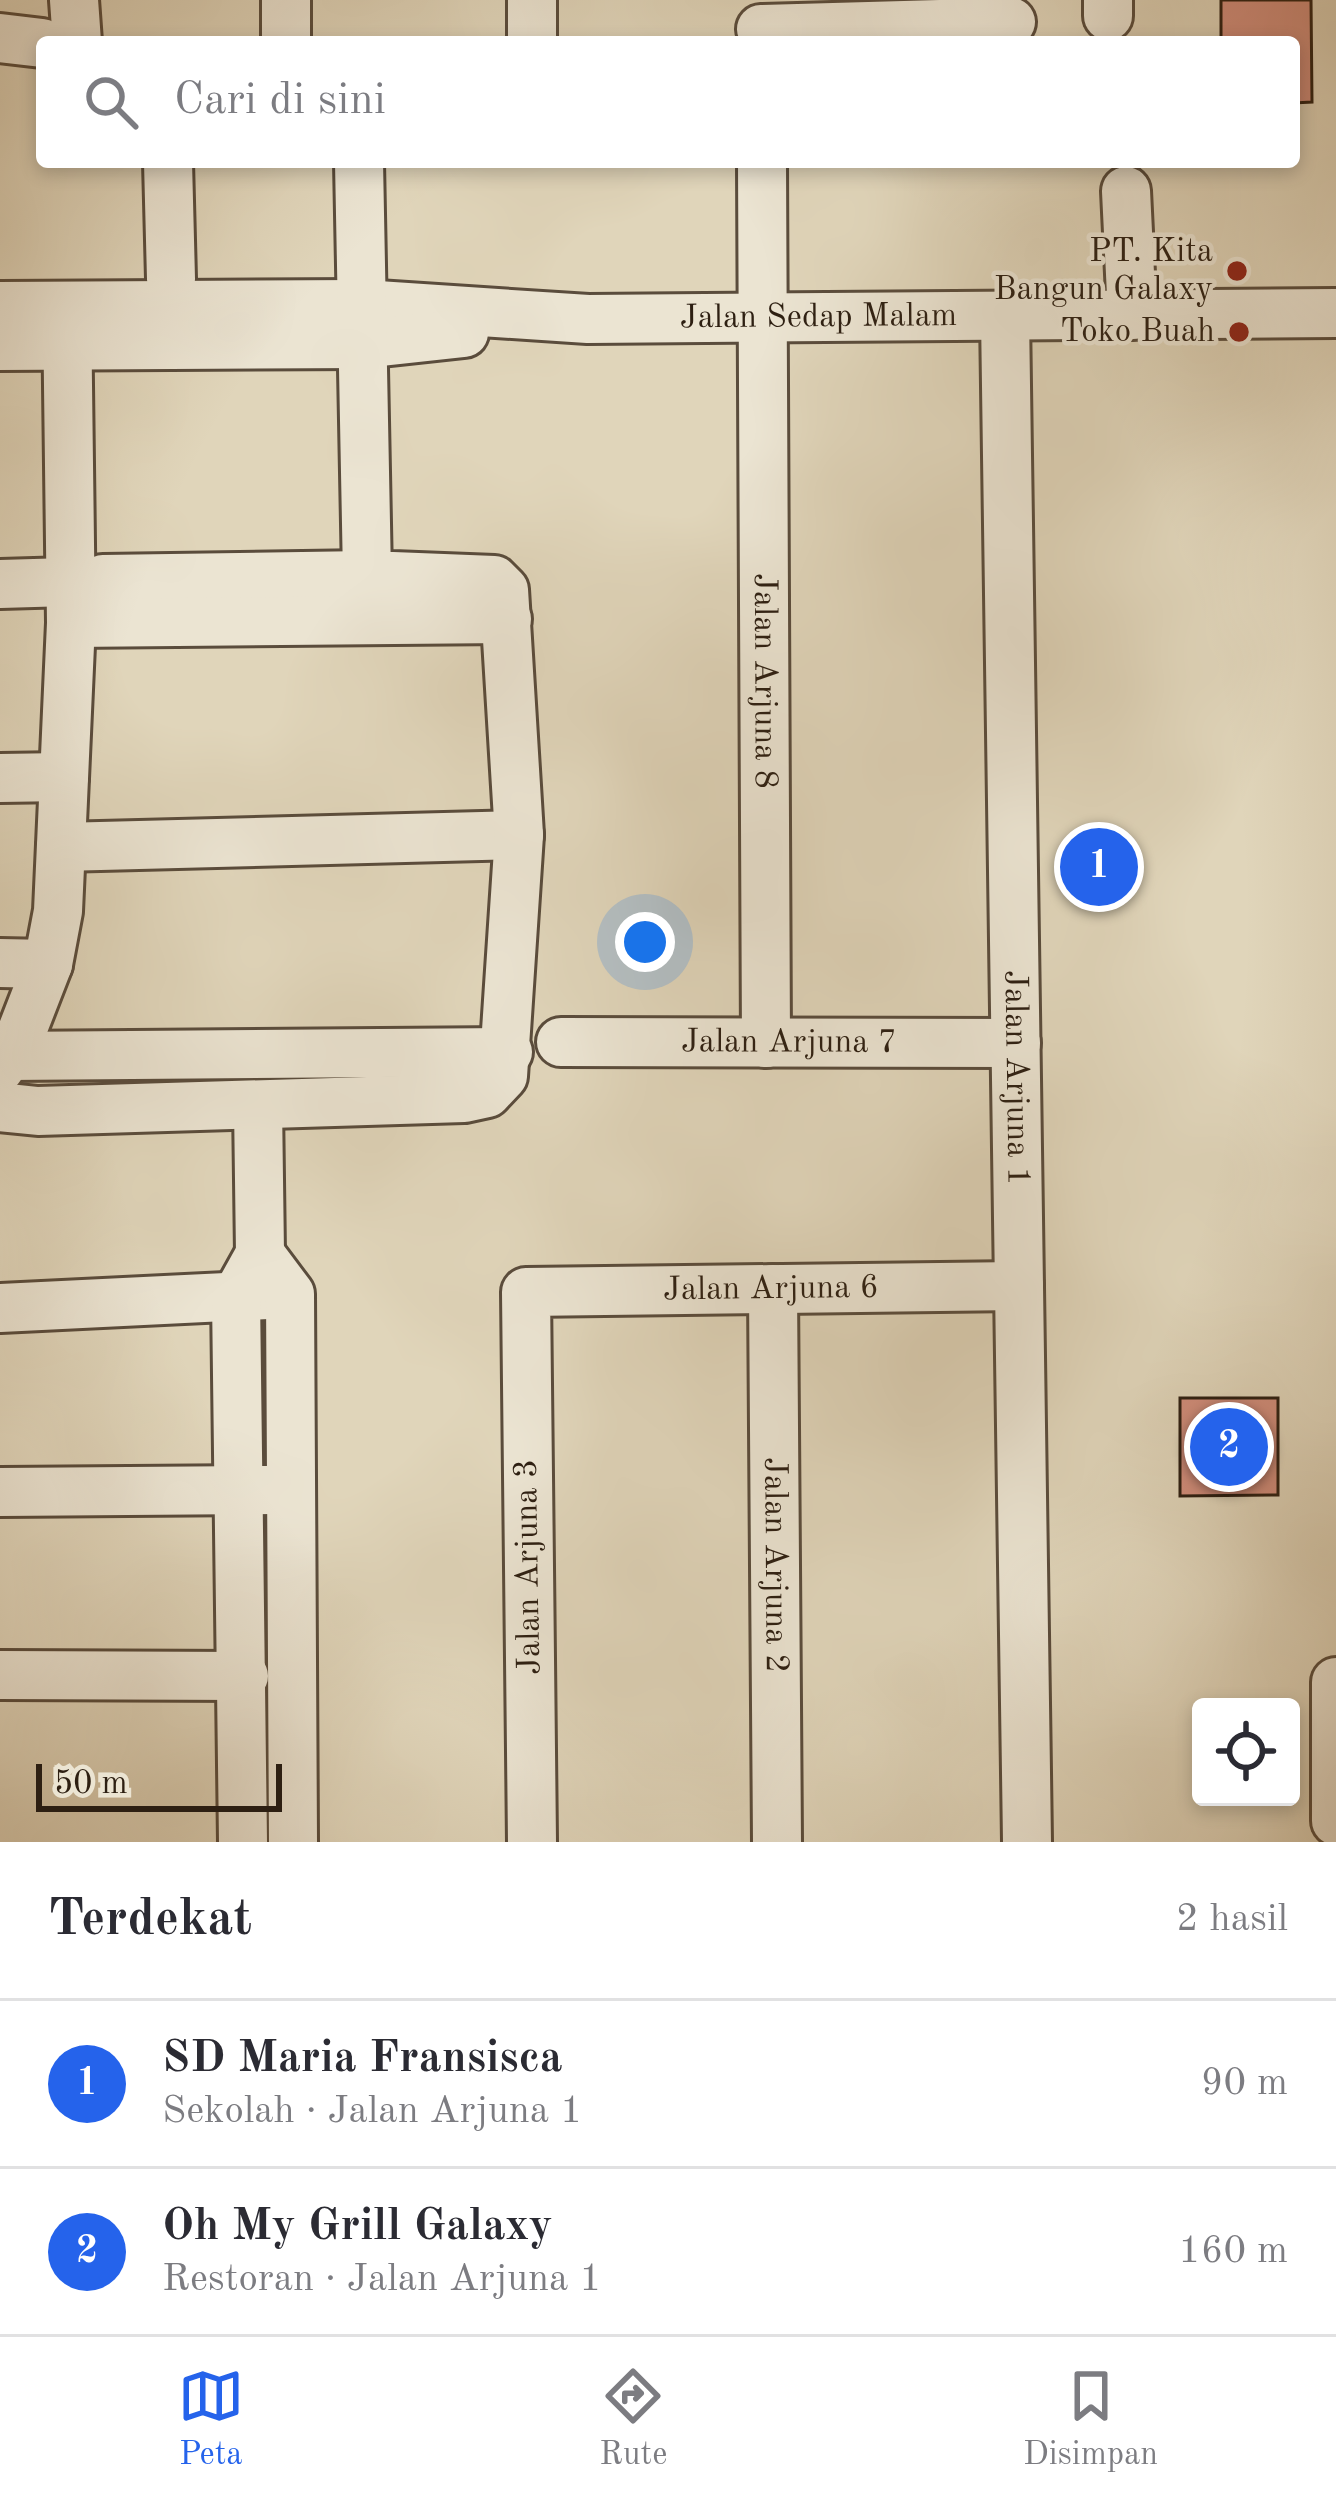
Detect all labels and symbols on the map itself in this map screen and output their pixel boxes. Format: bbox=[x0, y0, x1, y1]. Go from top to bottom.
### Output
place label: PT. Kita Bangun Galaxy bbox=[994, 236, 1213, 307]
marker: PT. Kita Bangun Galaxy bbox=[1224, 258, 1250, 284]
street label: Jalan Sedap Malam bbox=[680, 300, 957, 335]
place label: Toko Buah bbox=[1060, 316, 1215, 349]
marker: Toko Buah bbox=[1226, 319, 1252, 345]
street label: Jalan Arjuna 8 bbox=[747, 573, 781, 789]
pin: 1 bbox=[1060, 822, 1138, 912]
your location bbox=[615, 912, 675, 972]
street label: Jalan Arjuna 1 bbox=[998, 970, 1034, 1186]
street label: Jalan Arjuna 7 bbox=[681, 1026, 897, 1059]
street label: Jalan Arjuna 6 bbox=[663, 1271, 879, 1307]
pin: 2 bbox=[1190, 1402, 1268, 1492]
street label: Jalan Arjuna 2 bbox=[758, 1457, 792, 1673]
street label: Jalan Arjuna 3 bbox=[511, 1459, 547, 1675]
scale bar bbox=[36, 1758, 282, 1811]

